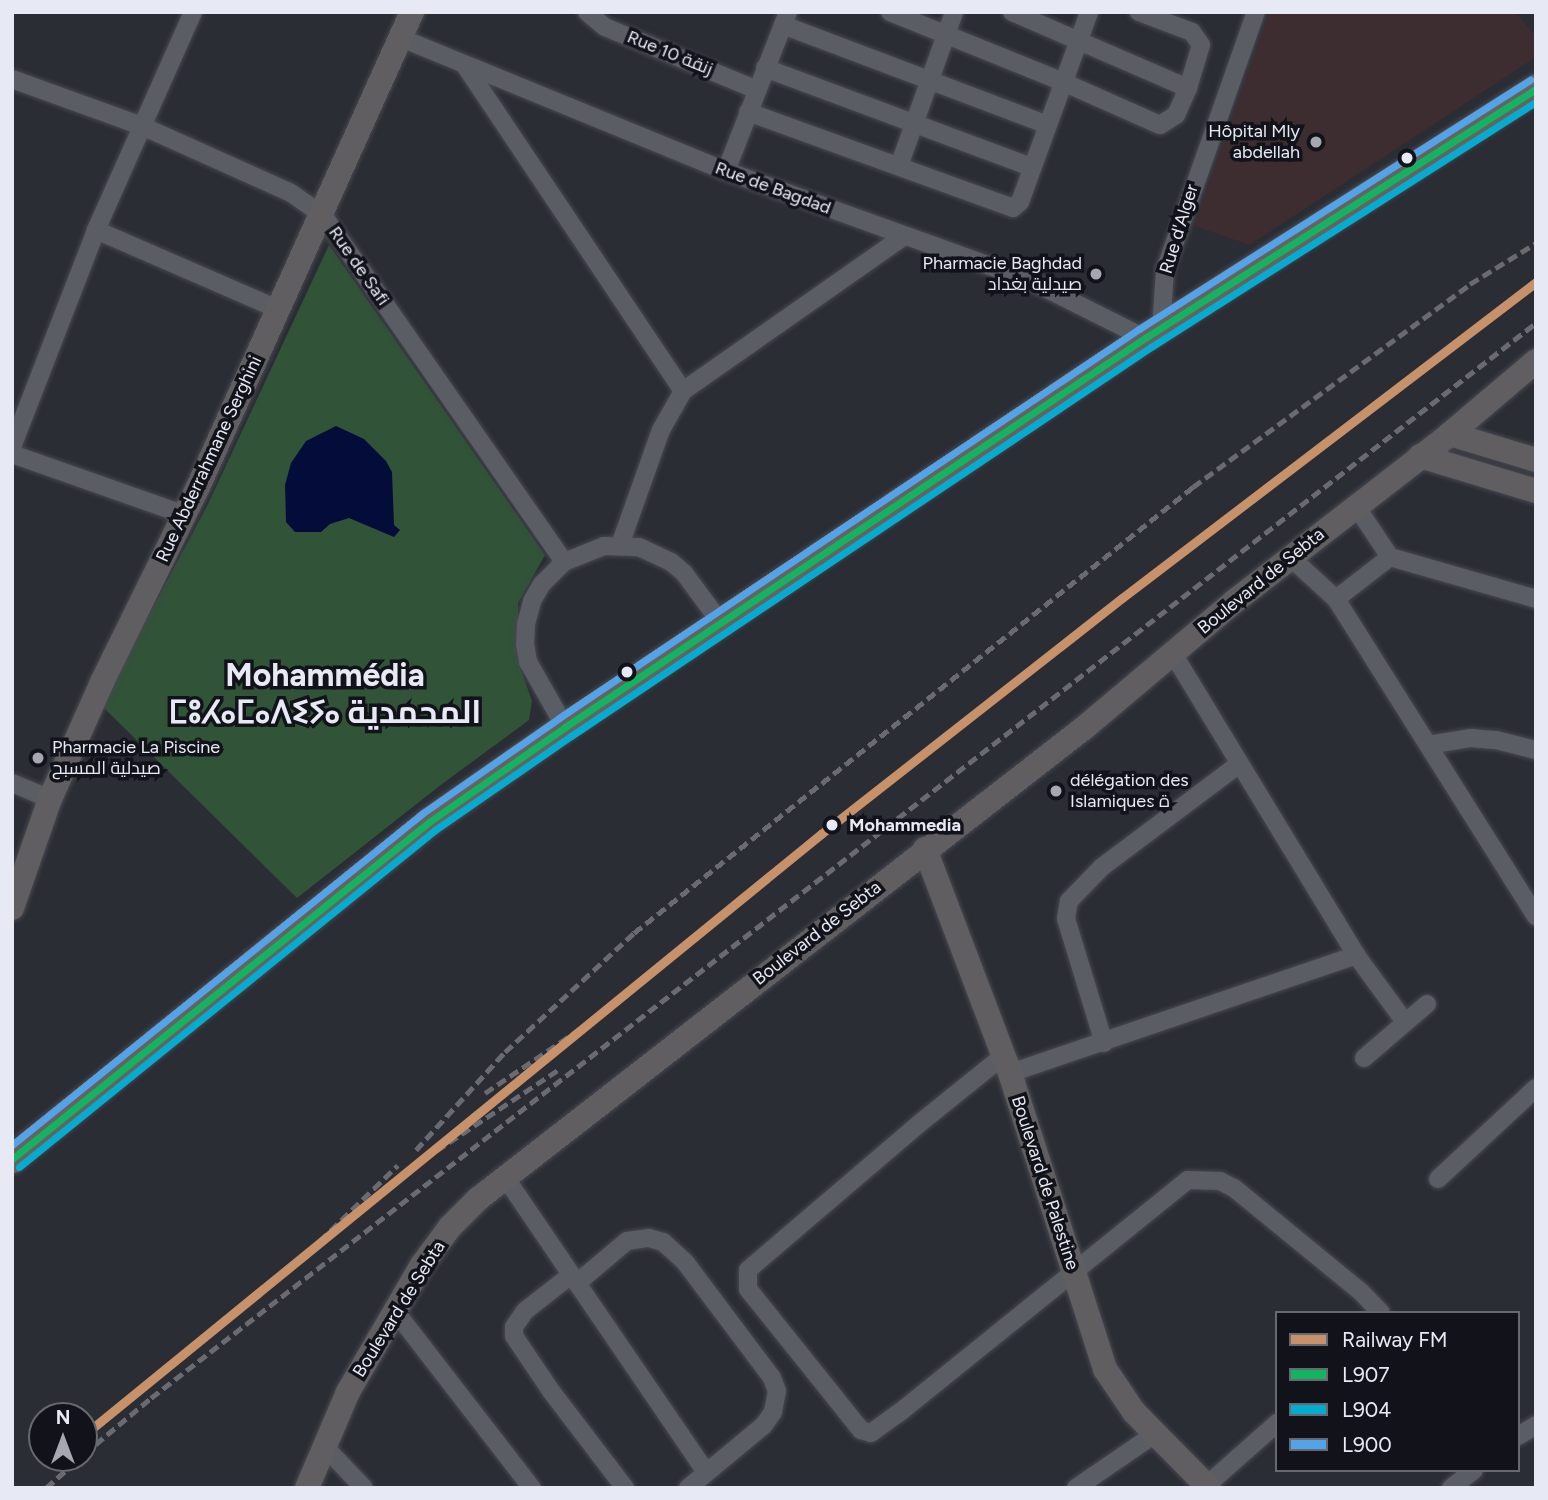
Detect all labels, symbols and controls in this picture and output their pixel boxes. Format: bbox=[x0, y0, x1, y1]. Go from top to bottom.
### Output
street label: Rue 10 زنقة bbox=[624, 26, 716, 80]
place label: Hôpital Mly abdellah bbox=[1208, 121, 1300, 164]
marker: Hôpital Mly abdellah bbox=[1306, 132, 1326, 152]
unlabelled marker bbox=[1400, 151, 1414, 165]
street label: Rue de Bagdad bbox=[712, 157, 834, 219]
street label: Rue d'Alger bbox=[1155, 182, 1203, 276]
street label: Rue de Safi bbox=[324, 222, 394, 310]
place label: Pharmacie Baghdad صيدلية بغداد bbox=[923, 253, 1082, 296]
marker: Pharmacie Baghdad صيدلية بغداد bbox=[1088, 266, 1104, 282]
street label: Rue Abderrahmane Serghini bbox=[152, 353, 266, 565]
street label: Boulevard de Sebta bbox=[1193, 523, 1329, 639]
district label: Mohammédia ⵎⵓⵃⴰⵎⴰⴷⵉⵢⴰ المحمدية bbox=[169, 657, 481, 732]
unlabelled marker bbox=[620, 665, 634, 679]
place label: Pharmacie La Piscine صيدلية المسبح bbox=[52, 737, 220, 780]
marker: Pharmacie La Piscine صيدلية المسبح bbox=[30, 750, 46, 766]
place label: délégation des Islamiques ة bbox=[1070, 770, 1189, 812]
marker: délégation des Islamiques ة bbox=[1048, 783, 1064, 799]
marker: Mohammedia bbox=[821, 814, 843, 836]
place label: Mohammedia bbox=[849, 814, 961, 836]
street label: Boulevard de Sebta bbox=[749, 876, 885, 990]
street label: Boulevard de Palestine bbox=[1007, 1093, 1083, 1273]
street label: Boulevard de Sebta bbox=[348, 1237, 450, 1381]
legend bbox=[1275, 1311, 1520, 1472]
text: Railway FM bbox=[1342, 1327, 1448, 1352]
text: L907 bbox=[1342, 1362, 1390, 1387]
text: L904 bbox=[1342, 1397, 1391, 1422]
north arrow bbox=[28, 1402, 98, 1472]
text: N bbox=[56, 1406, 70, 1429]
text: L900 bbox=[1342, 1432, 1392, 1457]

